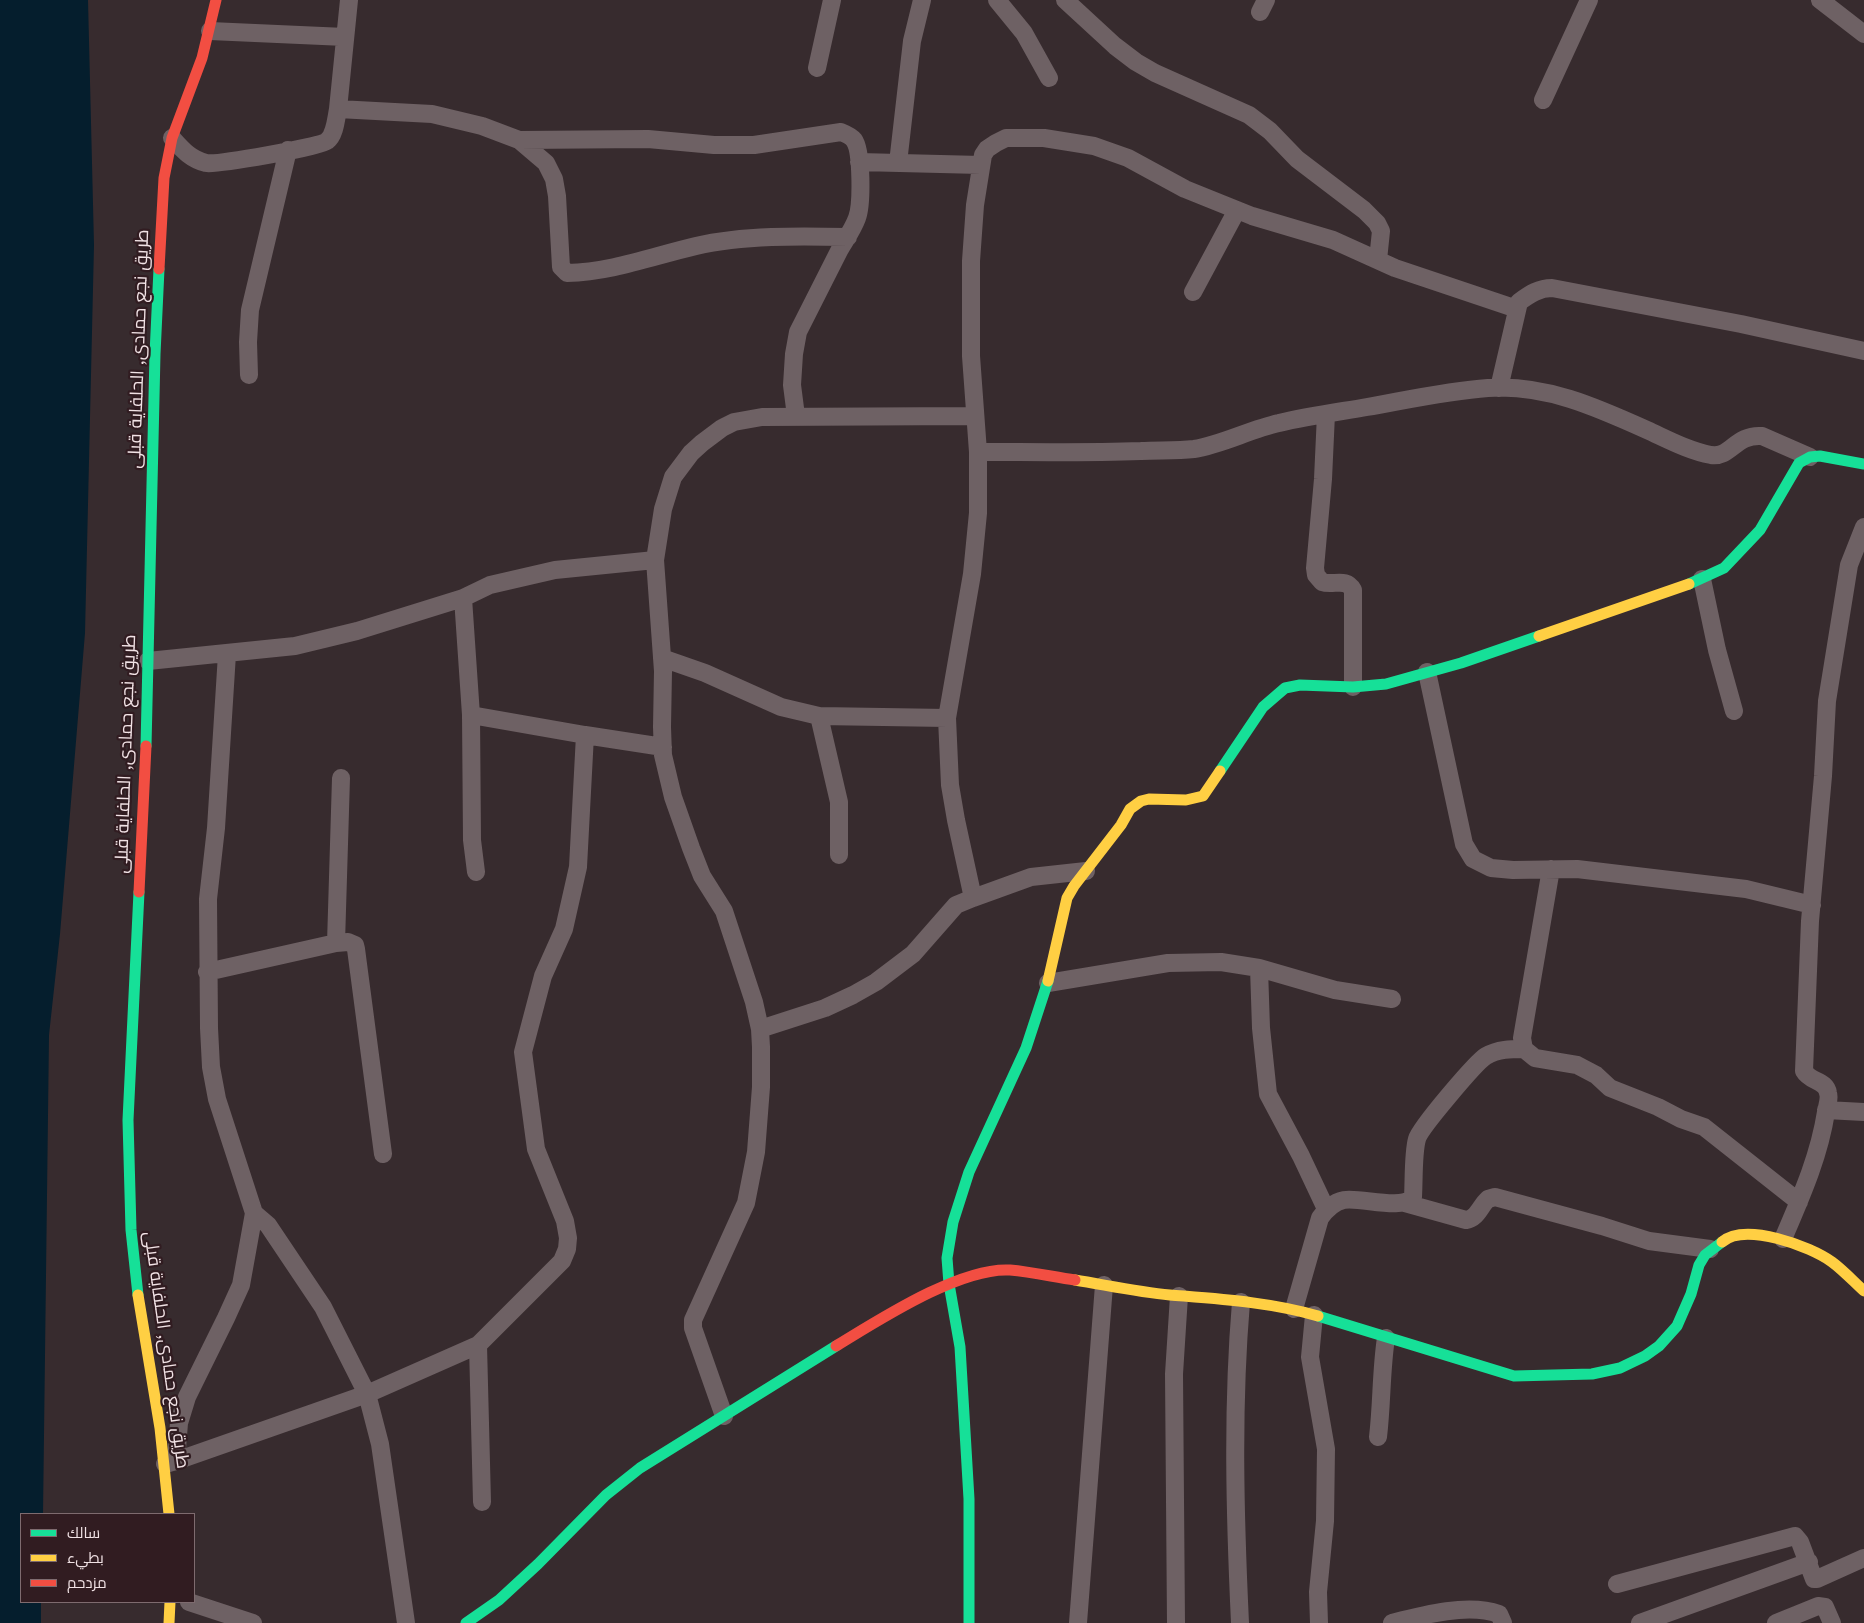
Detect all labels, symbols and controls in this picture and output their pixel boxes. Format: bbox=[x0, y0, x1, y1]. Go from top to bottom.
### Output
street label: طريق نجع حمادى, الحلفاية قبلى bbox=[124, 229, 154, 469]
street label: طريق نجع حمادى, الحلفاية قبلى bbox=[111, 634, 141, 874]
street label: طريق نجع حمادى, الحلفاية قبلى bbox=[139, 1230, 193, 1470]
legend bbox=[20, 1513, 195, 1603]
text: سالك bbox=[67, 1523, 100, 1542]
text: بطيء bbox=[67, 1548, 104, 1567]
text: مزدحم bbox=[67, 1573, 107, 1592]

